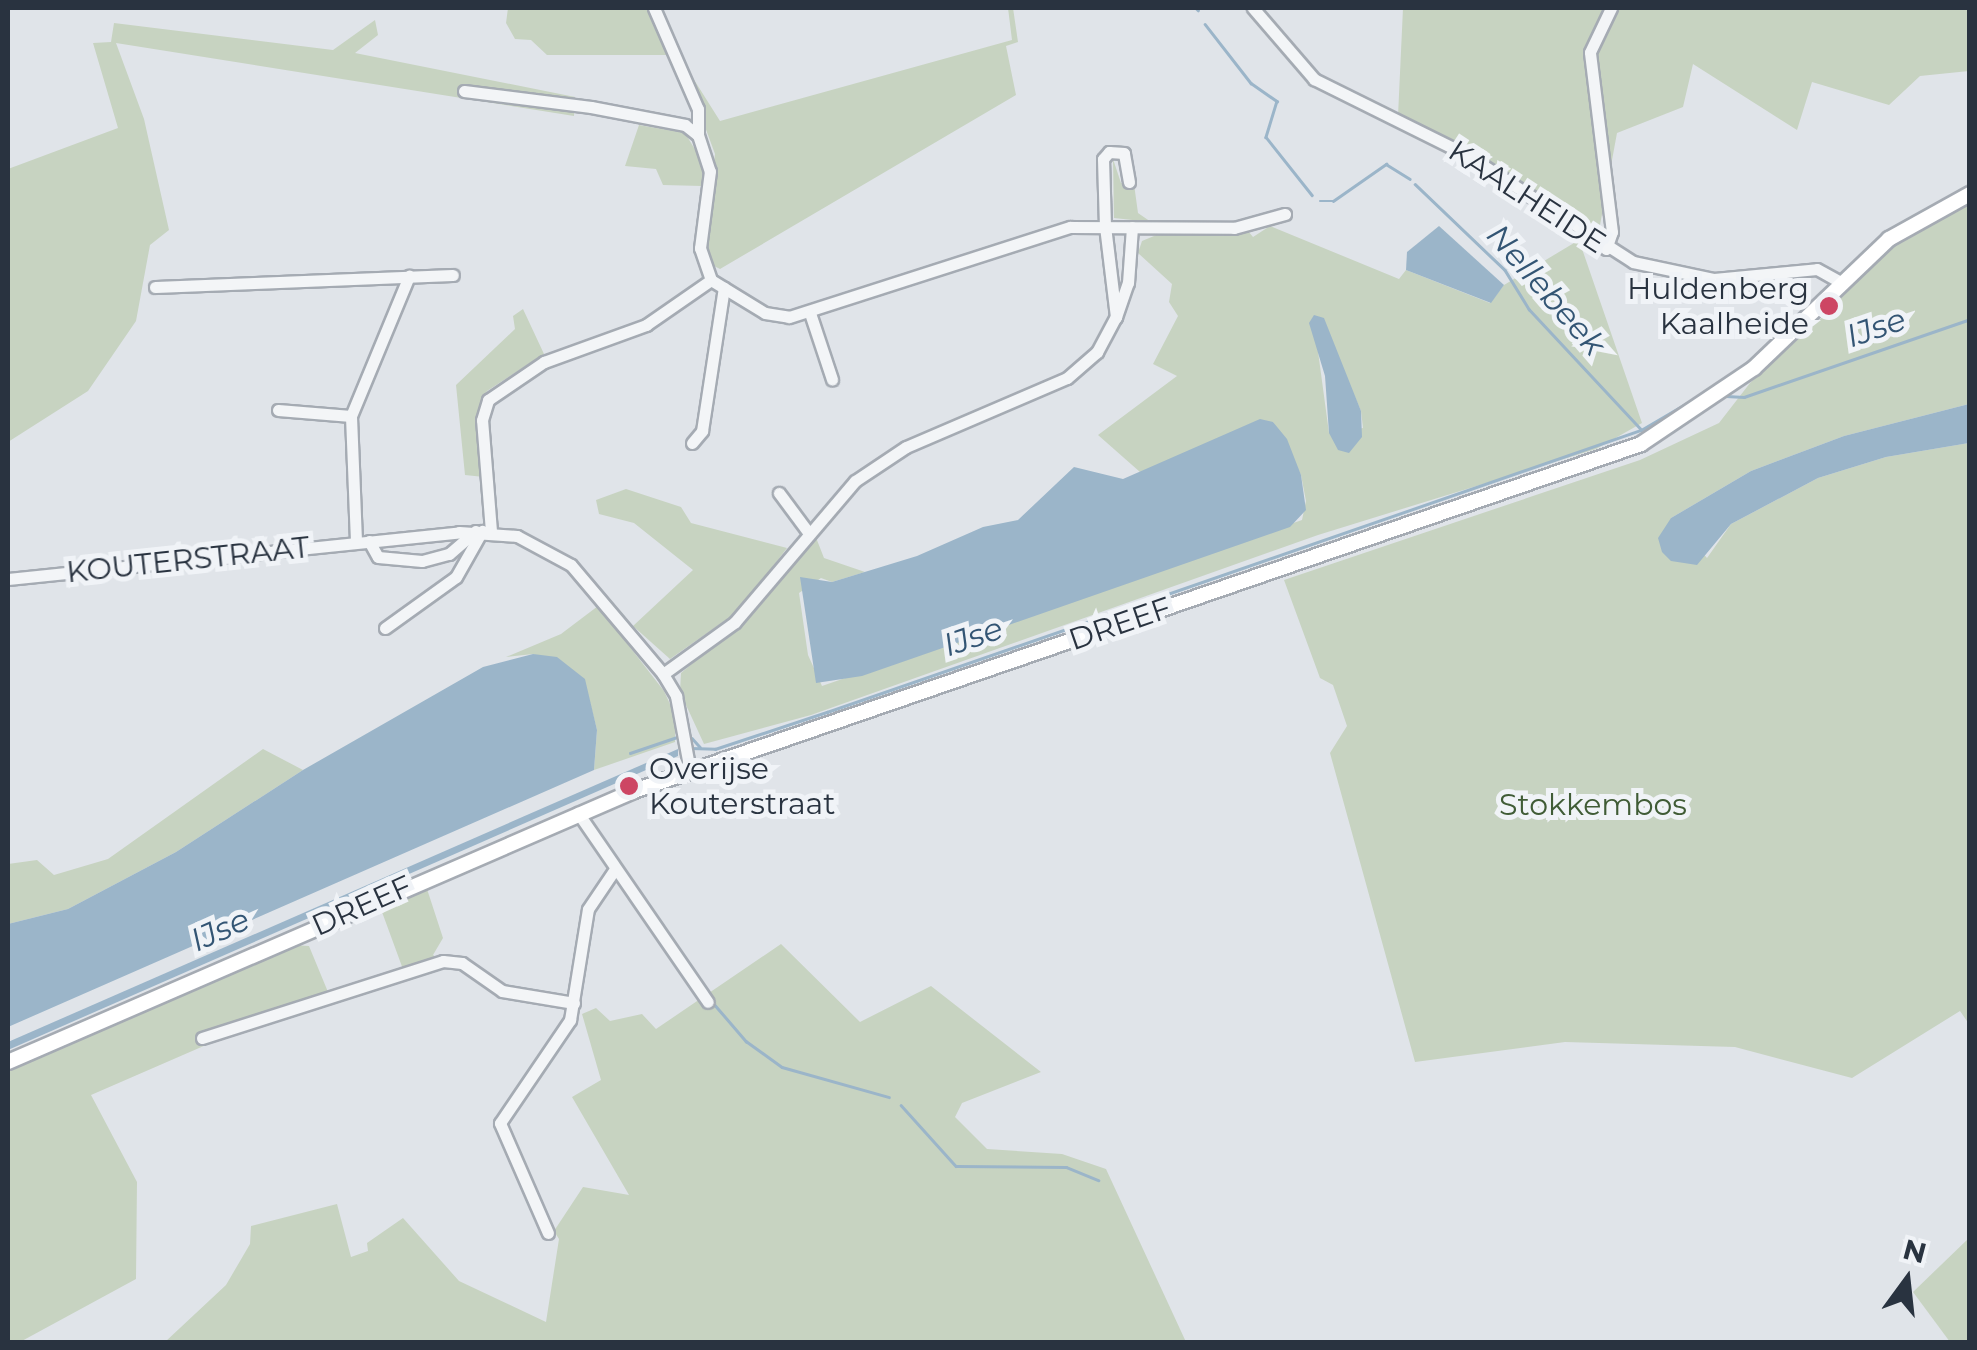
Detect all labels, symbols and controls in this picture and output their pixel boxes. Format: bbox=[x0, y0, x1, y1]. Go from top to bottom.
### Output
street label: KAALHEIDE bbox=[1442, 133, 1612, 261]
water label: Nellebeek bbox=[1479, 217, 1613, 363]
place label: Huldenberg Kaalheide bbox=[1627, 271, 1809, 342]
marker: Huldenberg Kaalheide bbox=[1818, 295, 1840, 317]
water label: IJse bbox=[1841, 300, 1911, 356]
street label: KOUTERSTRAAT bbox=[65, 529, 311, 591]
street label: DREEF bbox=[1064, 590, 1176, 658]
water label: IJse bbox=[938, 609, 1008, 665]
place label: Overijse Kouterstraat bbox=[649, 751, 835, 822]
marker: Overijse Kouterstraat bbox=[618, 775, 640, 797]
park label: Stokkembos bbox=[1499, 787, 1687, 823]
street label: DREEF bbox=[306, 868, 418, 944]
water label: IJse bbox=[185, 900, 255, 960]
north arrow bbox=[1857, 1230, 1957, 1330]
text: N bbox=[1899, 1232, 1930, 1270]

